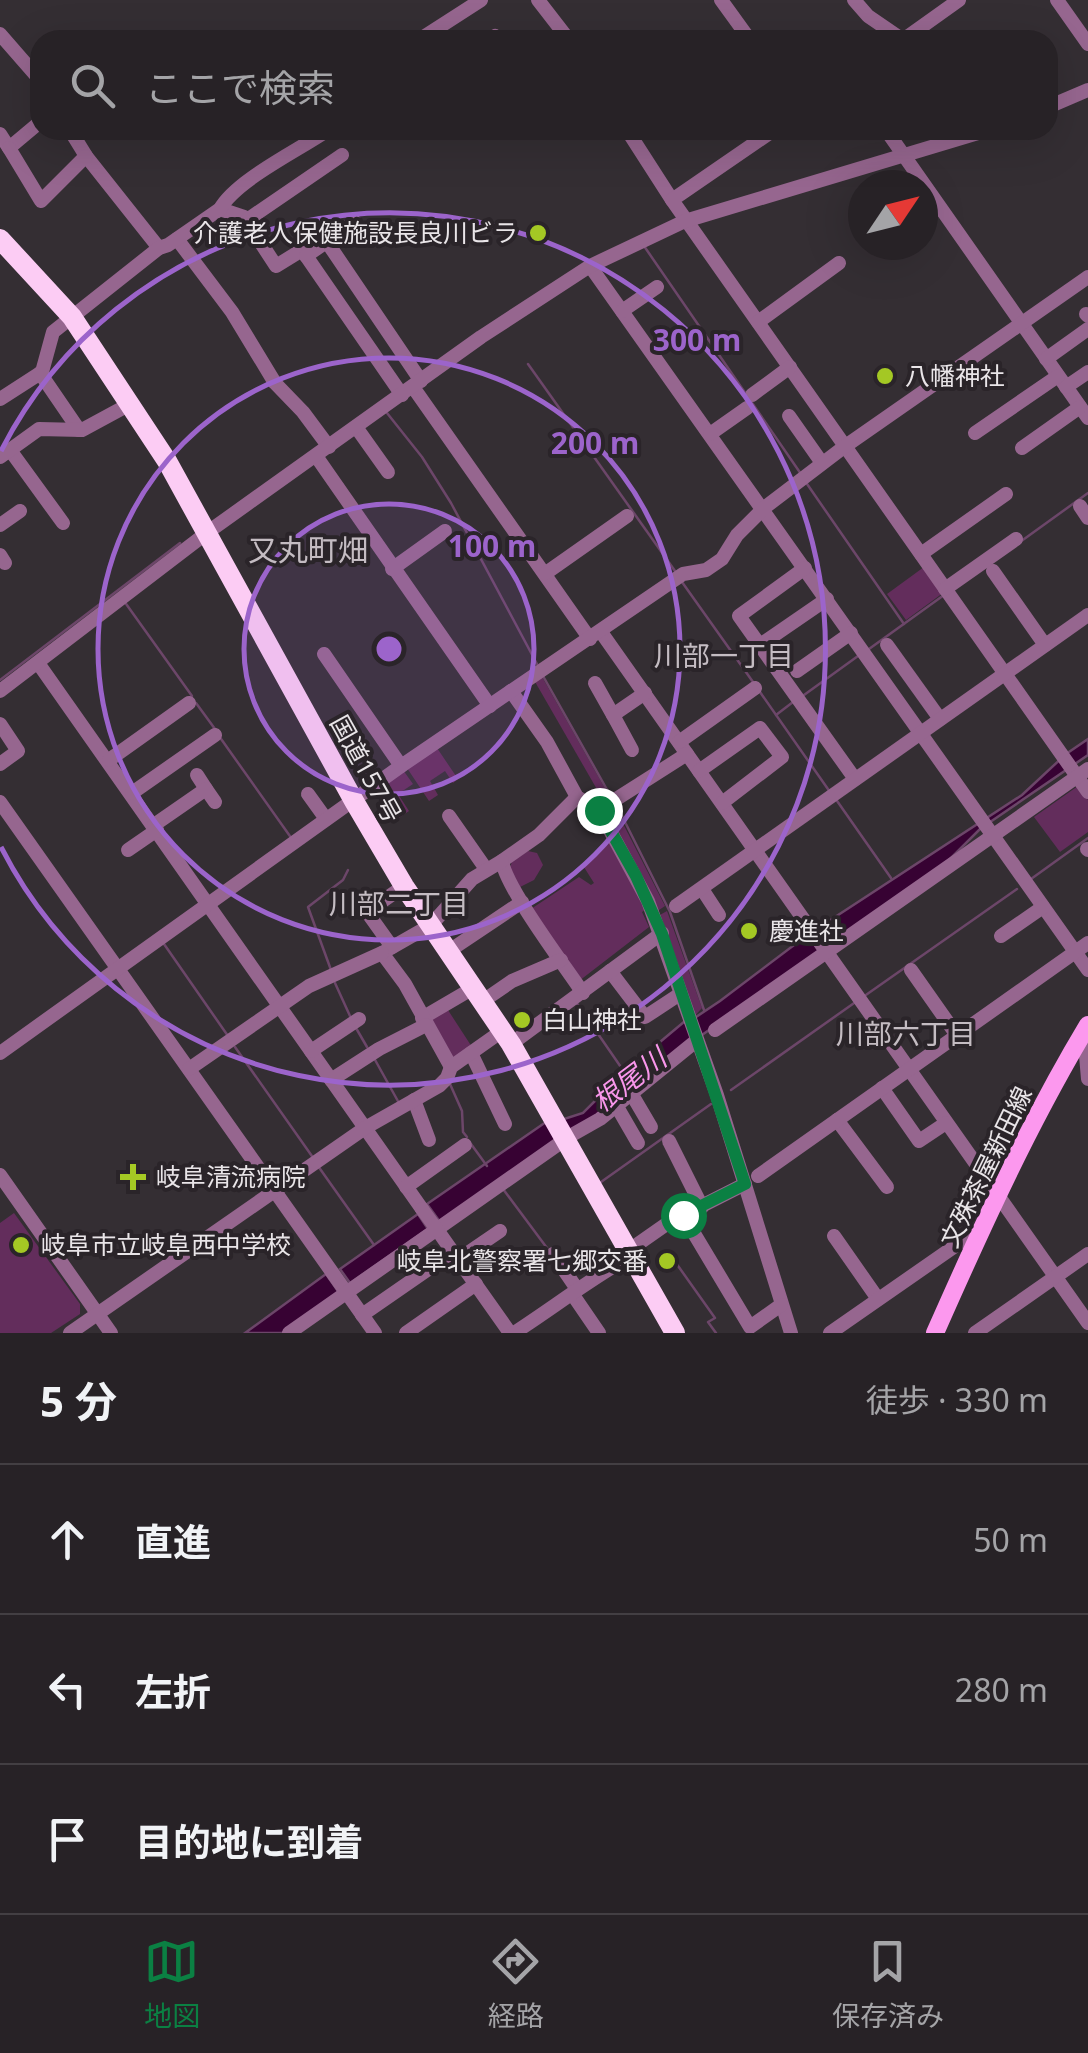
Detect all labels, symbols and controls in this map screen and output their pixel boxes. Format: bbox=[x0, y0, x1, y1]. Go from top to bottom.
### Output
search box bbox=[30, 30, 1058, 140]
icon: search bbox=[65, 58, 120, 113]
text: ここで検索 bbox=[145, 61, 335, 113]
north arrow bbox=[848, 170, 938, 260]
place label: 介護老人保健施設長良川ビラ bbox=[193, 215, 518, 249]
marker: 介護老人保健施設長良川ビラ bbox=[527, 222, 549, 244]
text: 300 m bbox=[653, 319, 741, 360]
place label: 八幡神社 bbox=[905, 358, 1005, 392]
marker: 八幡神社 bbox=[874, 365, 896, 387]
text: 200 m bbox=[551, 422, 639, 463]
text: 100 m bbox=[448, 525, 536, 566]
district label: 又丸町畑 bbox=[248, 529, 368, 570]
centre of rings bbox=[371, 631, 407, 667]
district label: 川部一丁目 bbox=[654, 636, 794, 674]
street label: 国道157号 bbox=[323, 709, 410, 828]
route end bbox=[577, 788, 623, 834]
district label: 川部二丁目 bbox=[329, 884, 469, 922]
place label: 慶進社 bbox=[769, 913, 844, 947]
marker: 慶進社 bbox=[738, 920, 760, 942]
place label: 白山神社 bbox=[542, 1002, 642, 1036]
marker: 白山神社 bbox=[511, 1009, 533, 1031]
district label: 川部六丁目 bbox=[836, 1014, 976, 1052]
water label: 根尾川 bbox=[583, 1037, 676, 1120]
street label: 文殊茶屋新田線 bbox=[931, 1080, 1039, 1253]
place label: 岐阜清流病院 bbox=[156, 1159, 306, 1193]
marker: 岐阜清流病院 bbox=[120, 1164, 146, 1190]
route start bbox=[661, 1193, 707, 1239]
place label: 岐阜市立岐阜西中学校 bbox=[41, 1227, 291, 1261]
marker: 岐阜市立岐阜西中学校 bbox=[10, 1234, 32, 1256]
place label: 岐阜北警察署七郷交番 bbox=[397, 1243, 647, 1277]
marker: 岐阜北警察署七郷交番 bbox=[656, 1250, 678, 1272]
text: 5 分 bbox=[40, 1372, 117, 1429]
text: 徒歩 · 330 m bbox=[866, 1378, 1048, 1421]
icon: ahead bbox=[40, 1512, 95, 1567]
text: 直進 bbox=[135, 1515, 211, 1567]
text: 50 m bbox=[973, 1518, 1048, 1561]
icon: left bbox=[40, 1662, 95, 1717]
text: 左折 bbox=[135, 1665, 211, 1717]
text: 280 m bbox=[955, 1668, 1048, 1711]
icon: arrive bbox=[40, 1812, 95, 1867]
text: 目的地に到着 bbox=[135, 1815, 363, 1867]
tab: 地図 bbox=[144, 1934, 200, 2034]
tab: 経路 bbox=[488, 1934, 544, 2034]
tab: 保存済み bbox=[832, 1934, 944, 2034]

